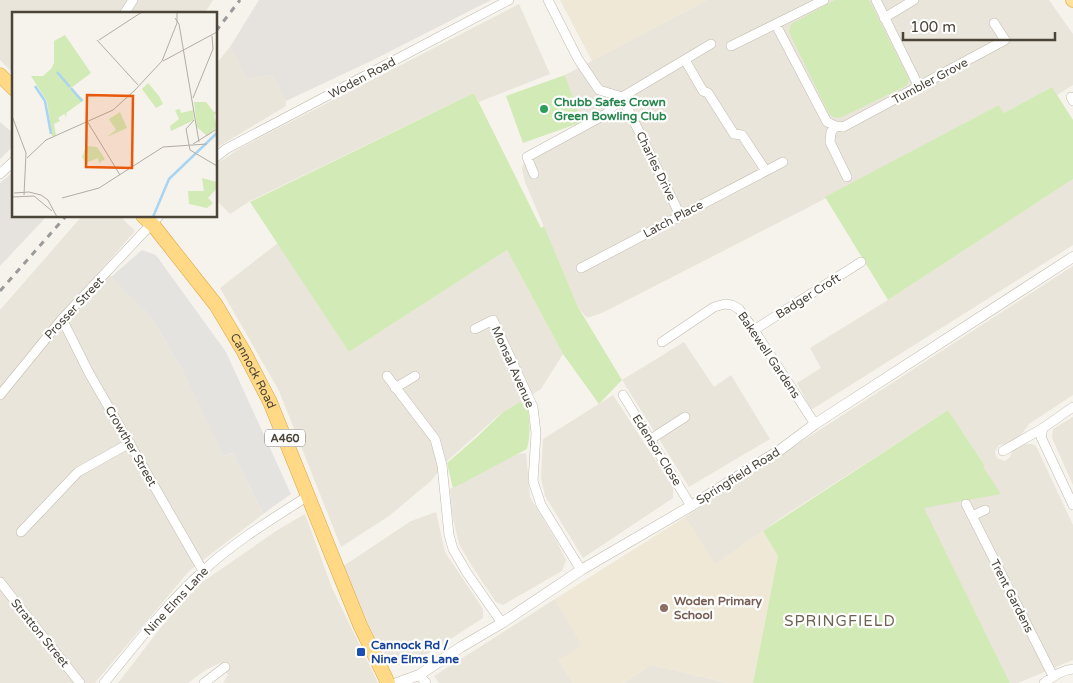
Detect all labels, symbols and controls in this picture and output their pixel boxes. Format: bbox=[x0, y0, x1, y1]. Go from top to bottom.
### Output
scale bar bbox=[903, 10, 1056, 42]
inset map bbox=[12, 12, 218, 218]
text: 100 m bbox=[910, 18, 956, 36]
street label: Woden Road bbox=[326, 54, 398, 102]
street label: Tumbler Grove bbox=[890, 55, 970, 107]
place label: Chubb Safes Crown Green Bowling Club bbox=[554, 95, 667, 124]
marker: Chubb Safes Crown Green Bowling Club bbox=[538, 103, 550, 115]
street label: Charles Drive bbox=[633, 129, 679, 203]
street label: Latch Place bbox=[641, 197, 705, 241]
street label: Badger Croft bbox=[773, 270, 843, 321]
street label: Prosser Street bbox=[42, 274, 107, 342]
street label: Bakewell Gardens bbox=[735, 309, 803, 401]
street label: Monsal Avenue bbox=[489, 324, 537, 410]
street label: Cannock Road bbox=[227, 331, 279, 410]
street label: Crowther Street bbox=[102, 403, 160, 489]
street label: Edensor Close bbox=[630, 412, 685, 488]
road number: A460 bbox=[265, 429, 305, 446]
street label: Springfield Road bbox=[694, 445, 782, 507]
street label: Trent Gardens bbox=[988, 557, 1037, 635]
street label: Nine Elms Lane bbox=[141, 564, 211, 638]
place label: Woden Primary School bbox=[674, 594, 763, 622]
street label: Stratton Street bbox=[8, 596, 72, 670]
marker: Woden Primary School bbox=[658, 602, 670, 614]
district label: SPRINGFIELD bbox=[784, 612, 896, 630]
place label: Cannock Rd / Nine Elms Lane bbox=[371, 638, 459, 666]
marker: Cannock Rd / Nine Elms Lane bbox=[355, 646, 367, 658]

